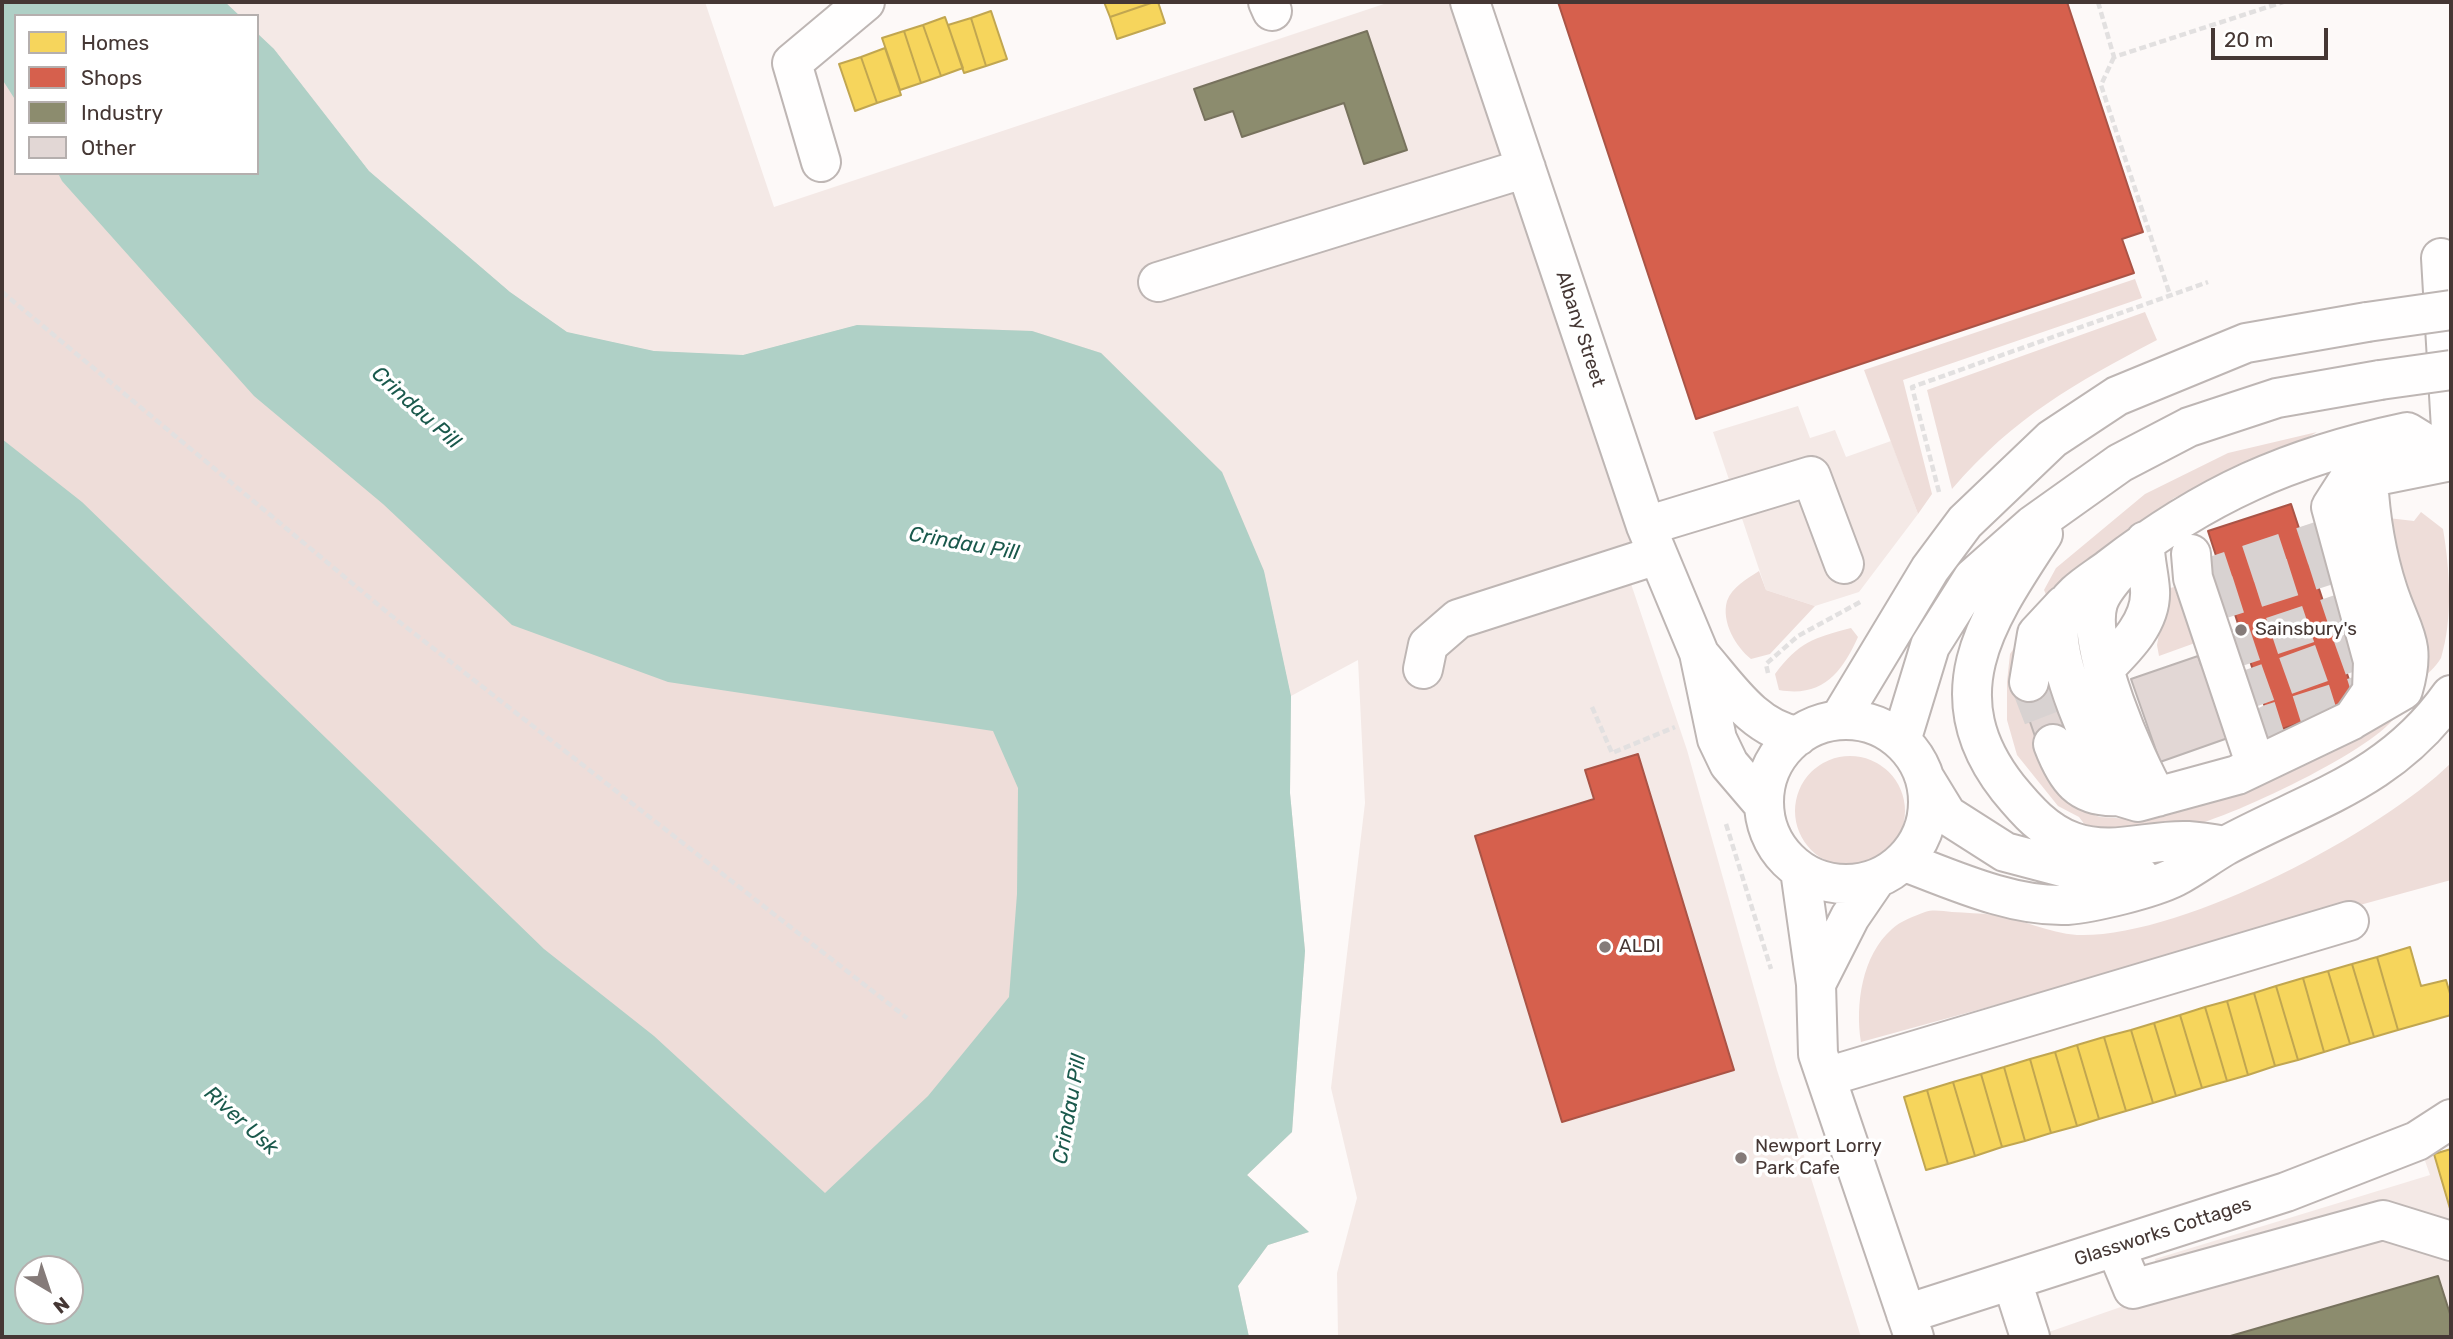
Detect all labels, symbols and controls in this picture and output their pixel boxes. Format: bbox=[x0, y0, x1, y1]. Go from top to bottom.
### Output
legend bbox=[14, 14, 259, 175]
scale bar bbox=[2215, 14, 2332, 58]
text: 20 m bbox=[2224, 27, 2273, 52]
text: Homes bbox=[81, 30, 149, 55]
text: Shops bbox=[81, 65, 142, 90]
text: Industry bbox=[81, 100, 163, 125]
text: Other bbox=[81, 135, 136, 160]
street label: Albany Street bbox=[1551, 268, 1609, 390]
water label: Crindau Pill bbox=[366, 361, 466, 455]
water label: Crindau Pill bbox=[907, 522, 1021, 566]
place label: Sainsbury's bbox=[2255, 619, 2357, 641]
marker: Sainsbury's bbox=[2233, 622, 2249, 638]
place label: ALDI bbox=[1619, 936, 1661, 958]
marker: ALDI bbox=[1597, 939, 1613, 955]
water label: Crindau Pill bbox=[1048, 1052, 1092, 1166]
water label: River Usk bbox=[199, 1081, 283, 1161]
place label: Newport Lorry Park Cafe bbox=[1755, 1136, 1882, 1180]
marker: Newport Lorry Park Cafe bbox=[1733, 1150, 1749, 1166]
street label: Glassworks Cottages bbox=[2072, 1193, 2254, 1271]
north arrow bbox=[14, 1255, 84, 1325]
text: N bbox=[49, 1292, 74, 1318]

